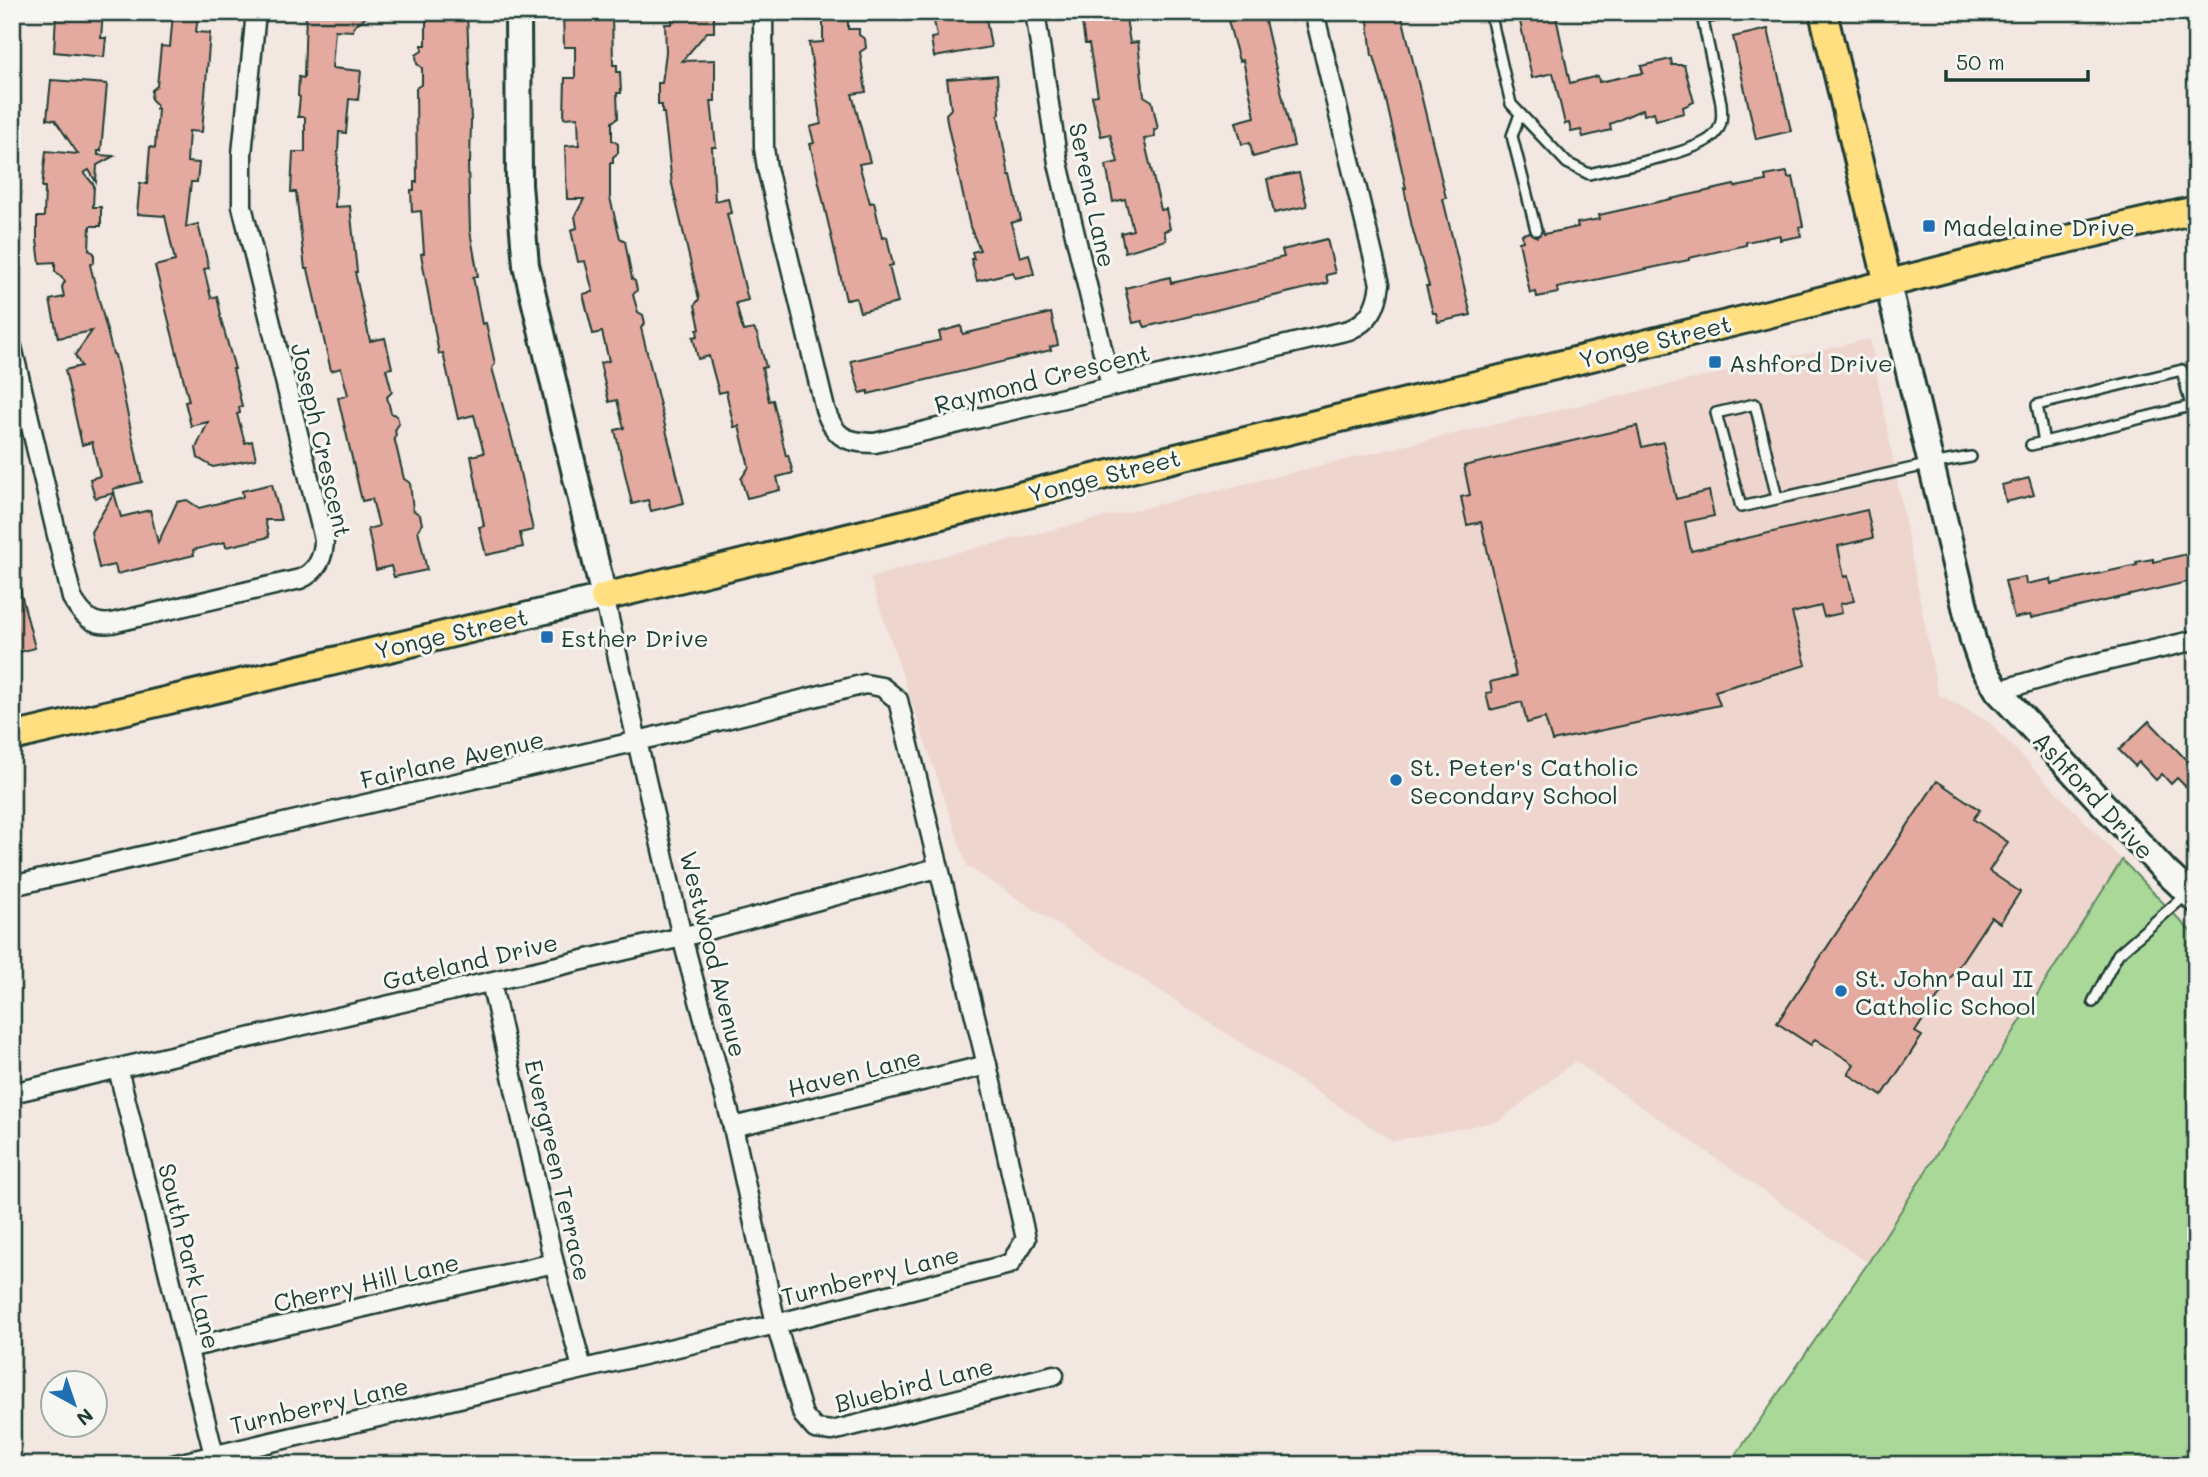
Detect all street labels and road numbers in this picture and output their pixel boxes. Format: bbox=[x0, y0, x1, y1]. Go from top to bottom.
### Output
street label: Serena Lane bbox=[1063, 120, 1123, 270]
street label: Yonge Street bbox=[1576, 307, 1734, 375]
street label: Raymond Crescent bbox=[931, 336, 1153, 420]
street label: Joseph Crescent bbox=[285, 340, 359, 540]
street label: Yonge Street bbox=[1025, 441, 1183, 509]
street label: Yonge Street bbox=[371, 600, 531, 666]
street label: Fairlane Avenue bbox=[357, 723, 547, 795]
street label: Ashford Drive bbox=[2027, 725, 2161, 865]
street label: Westwood Avenue bbox=[673, 848, 755, 1060]
street label: Gateland Drive bbox=[379, 926, 561, 996]
street label: Haven Lane bbox=[784, 1040, 924, 1104]
street label: Evergreen Terrace bbox=[518, 1056, 600, 1284]
street label: South Park Lane bbox=[152, 1160, 228, 1352]
street label: Turnberry Lane bbox=[778, 1238, 962, 1312]
street label: Cherry Hill Lane bbox=[270, 1246, 462, 1318]
street label: Bluebird Lane bbox=[832, 1349, 996, 1419]
street label: Turnberry Lane bbox=[227, 1369, 411, 1441]

